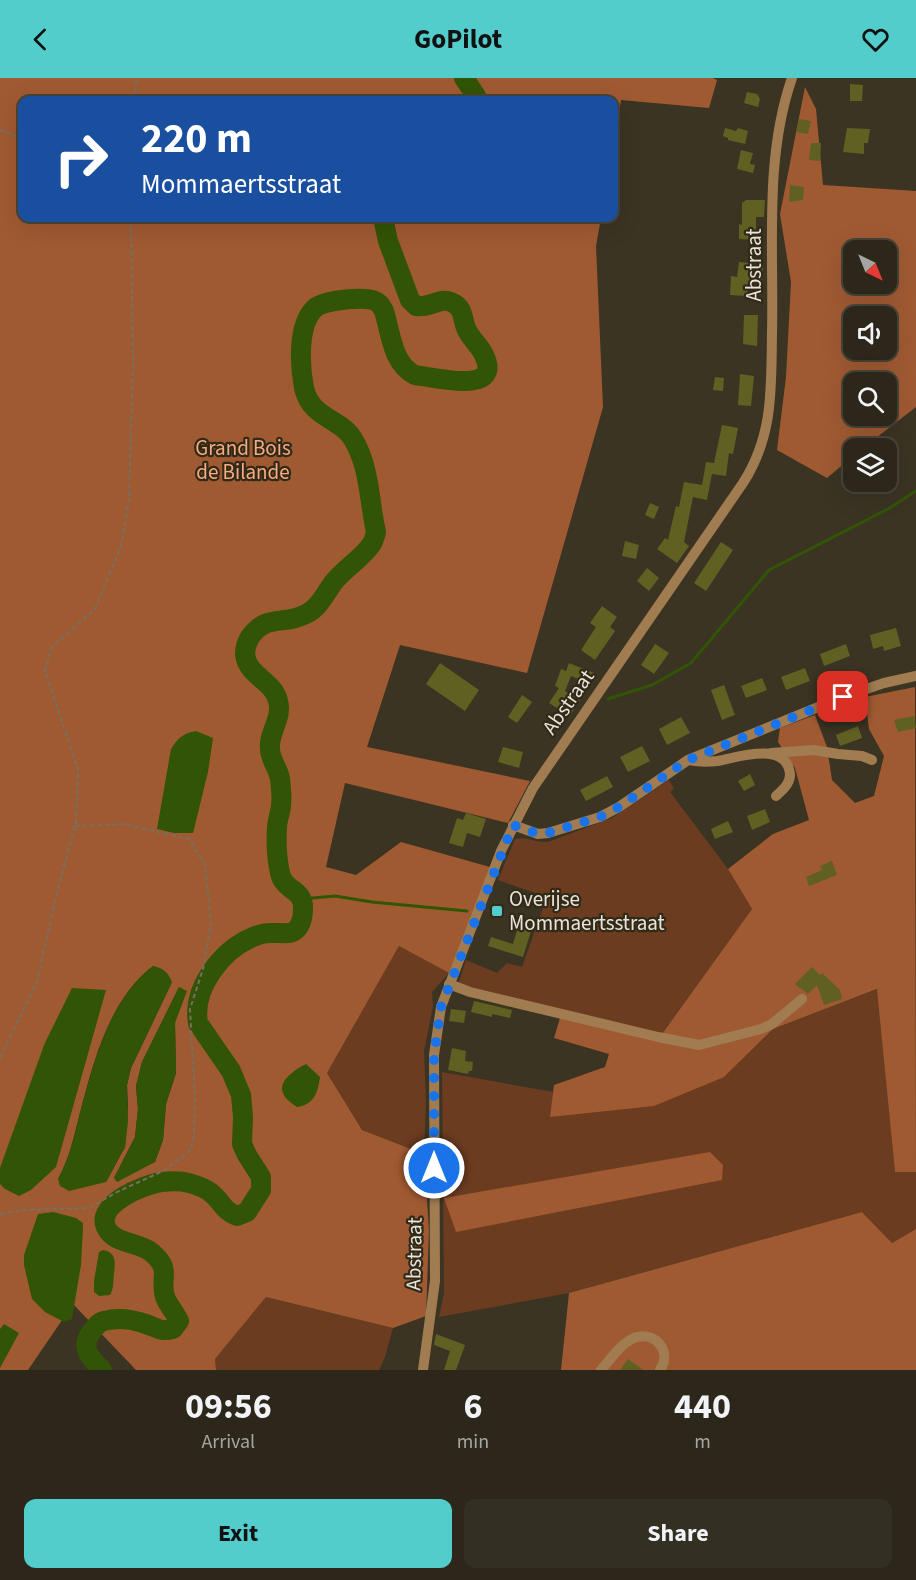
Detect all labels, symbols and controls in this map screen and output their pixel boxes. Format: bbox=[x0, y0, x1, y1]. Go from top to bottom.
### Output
text: GoPilot bbox=[414, 20, 502, 59]
icon: back bbox=[24, 23, 57, 56]
icon: heart bbox=[859, 23, 892, 56]
text: 220 m bbox=[141, 109, 252, 169]
icon: right bbox=[42, 120, 120, 198]
text: Mommaertsstraat bbox=[141, 165, 341, 204]
street label: Abstraat bbox=[739, 228, 769, 302]
north arrow bbox=[843, 240, 897, 294]
map controls bbox=[843, 240, 897, 492]
button: sound bbox=[843, 306, 897, 360]
button: search bbox=[843, 372, 897, 426]
park label: Grand Bois de Bilande bbox=[195, 433, 291, 487]
button: layers bbox=[843, 438, 897, 492]
street label: Abstraat bbox=[535, 663, 601, 741]
pin bbox=[817, 671, 868, 722]
icon: arrive bbox=[826, 680, 859, 713]
place label: Overijse Mommaertsstraat bbox=[509, 884, 665, 938]
marker: Overijse Mommaertsstraat bbox=[490, 904, 504, 918]
position arrow bbox=[402, 1136, 466, 1200]
street label: Abstraat bbox=[398, 1217, 430, 1291]
text: 09:56 bbox=[185, 1381, 272, 1432]
text: 6 bbox=[463, 1381, 482, 1432]
text: 440 bbox=[674, 1381, 731, 1432]
text: Arrival bbox=[201, 1428, 255, 1456]
text: min bbox=[457, 1428, 489, 1456]
text: m bbox=[694, 1428, 711, 1456]
button: Exit bbox=[24, 1499, 452, 1568]
button: Share bbox=[464, 1499, 892, 1568]

